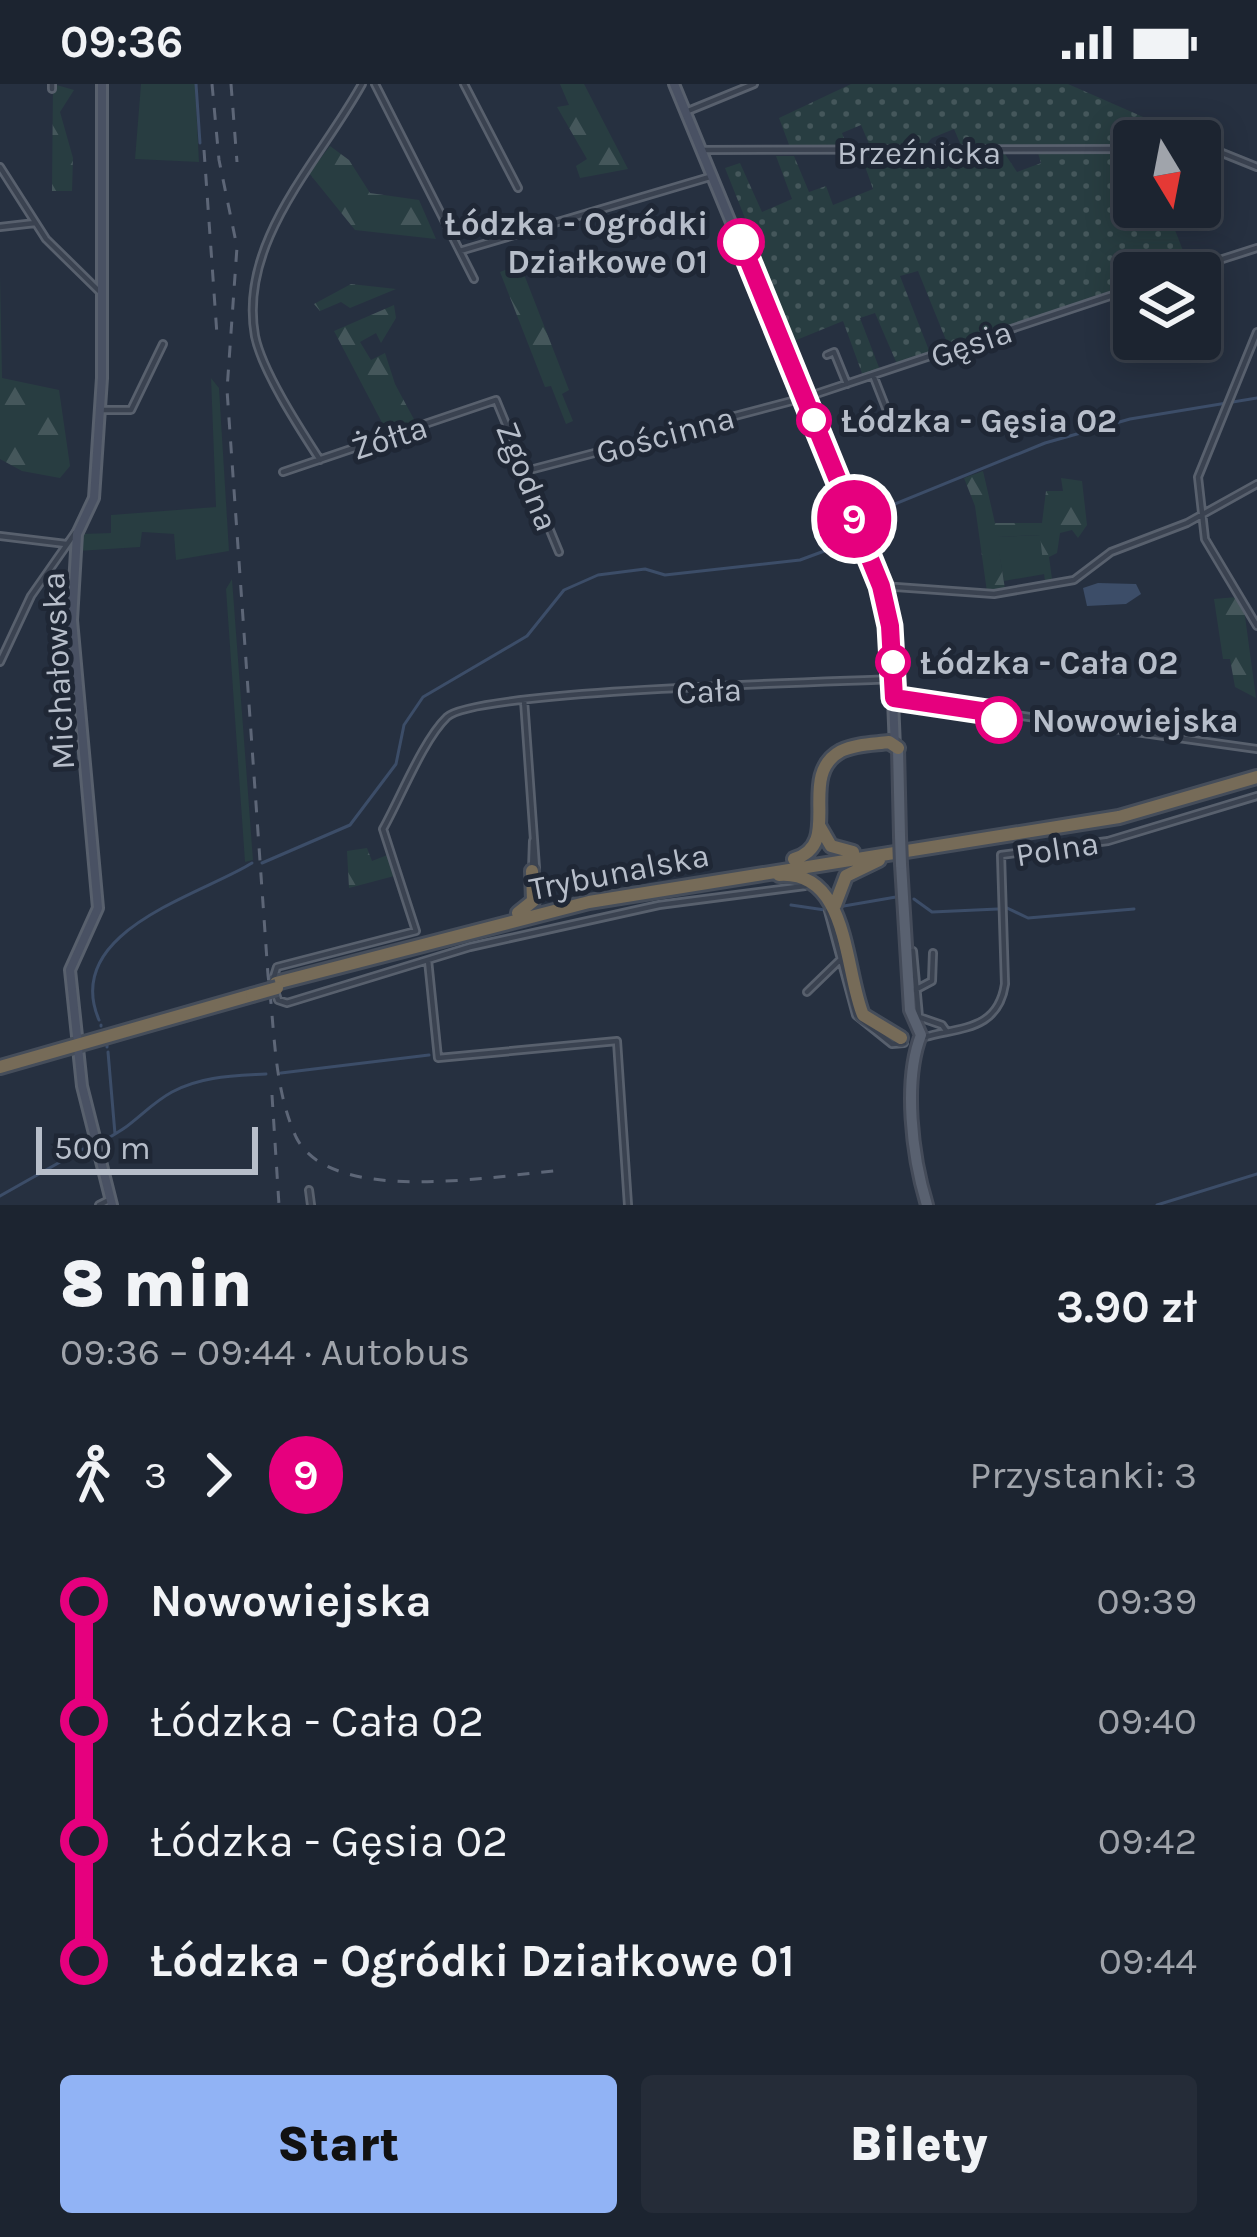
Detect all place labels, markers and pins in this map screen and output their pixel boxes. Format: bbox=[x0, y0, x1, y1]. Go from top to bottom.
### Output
place label: Łódzka - Ogródki Działkowe 01 bbox=[445, 205, 708, 281]
marker: Łódzka - Ogródki Działkowe 01 bbox=[719, 220, 763, 264]
place label: Łódzka - Gęsia 02 bbox=[841, 402, 1117, 440]
marker: Łódzka - Gęsia 02 bbox=[798, 404, 830, 436]
place label: Łódzka - Cała 02 bbox=[920, 644, 1178, 682]
marker: Łódzka - Cała 02 bbox=[877, 646, 909, 678]
marker: Nowowiejska bbox=[977, 698, 1021, 742]
place label: Nowowiejska bbox=[1032, 702, 1239, 740]

